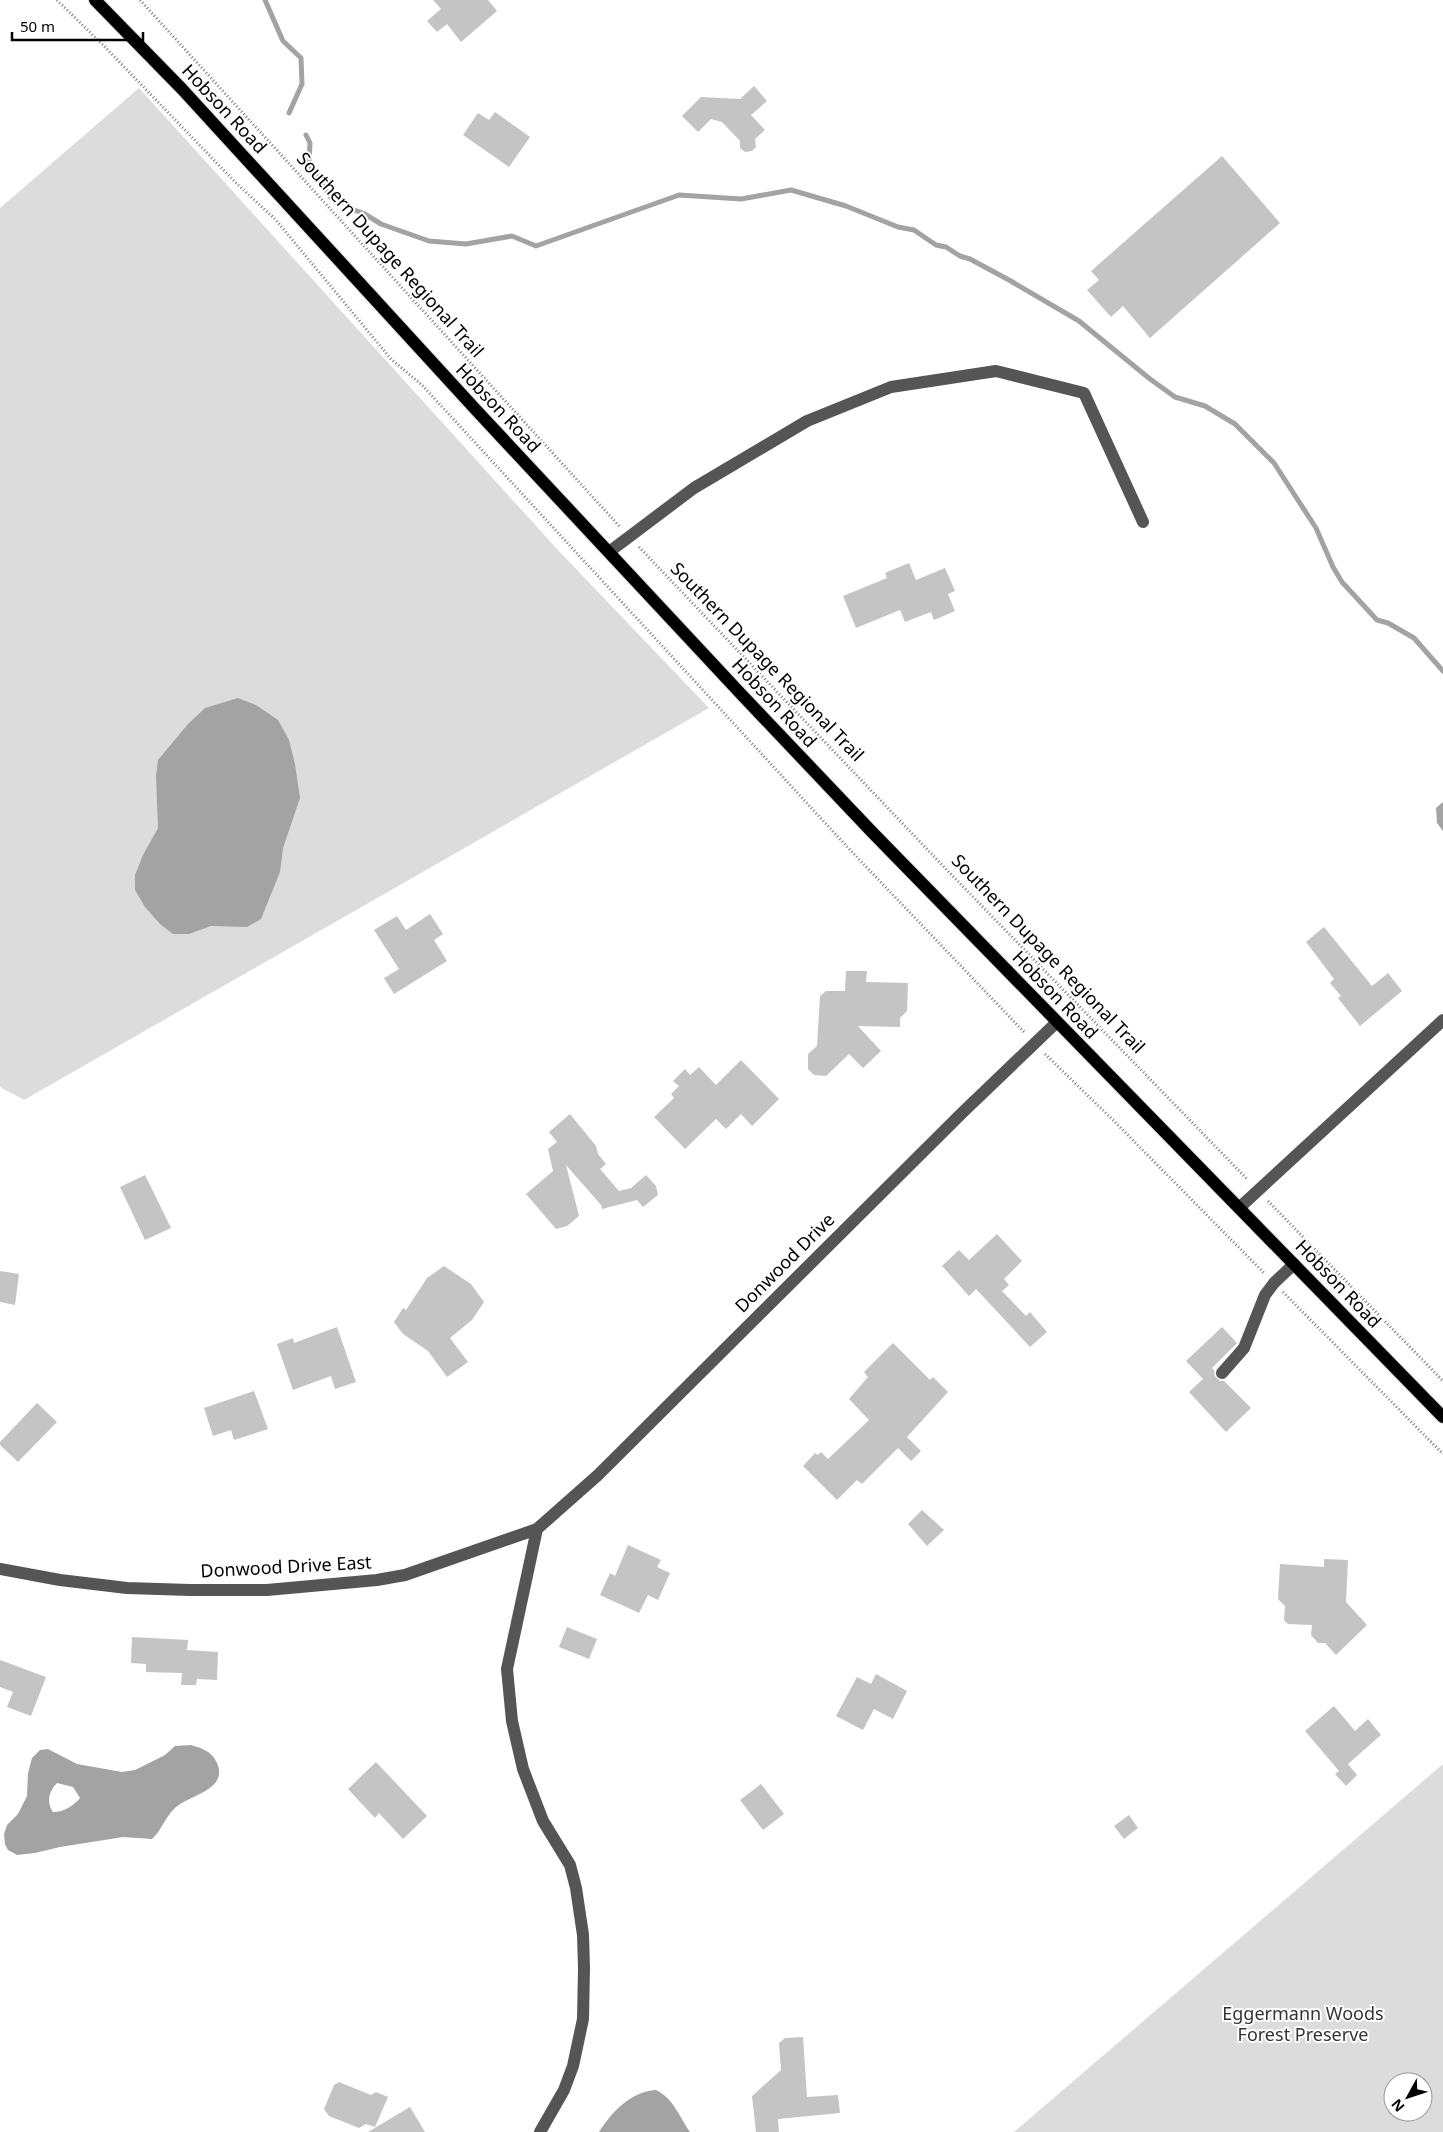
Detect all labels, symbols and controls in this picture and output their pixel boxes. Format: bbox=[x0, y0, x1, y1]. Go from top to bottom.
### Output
scale bar bbox=[12, 10, 144, 42]
text: 50 m bbox=[20, 16, 55, 36]
street label: Hobson Road bbox=[177, 58, 272, 158]
street label: Southern Dupage Regional Trail bbox=[292, 147, 489, 362]
street label: Hobson Road bbox=[451, 357, 546, 457]
street label: Southern Dupage Regional Trail bbox=[666, 556, 870, 766]
street label: Hobson Road bbox=[727, 652, 822, 752]
street label: Southern Dupage Regional Trail bbox=[947, 848, 1151, 1058]
street label: Hobson Road bbox=[1008, 945, 1104, 1044]
street label: Donwood Drive bbox=[729, 1207, 839, 1317]
street label: Hobson Road bbox=[1291, 1234, 1387, 1333]
street label: Donwood Drive East bbox=[200, 1550, 373, 1582]
park label: Eggermann Woods Forest Preserve bbox=[1222, 2001, 1384, 2046]
north arrow bbox=[1383, 2072, 1433, 2122]
text: N bbox=[1387, 2095, 1409, 2116]

